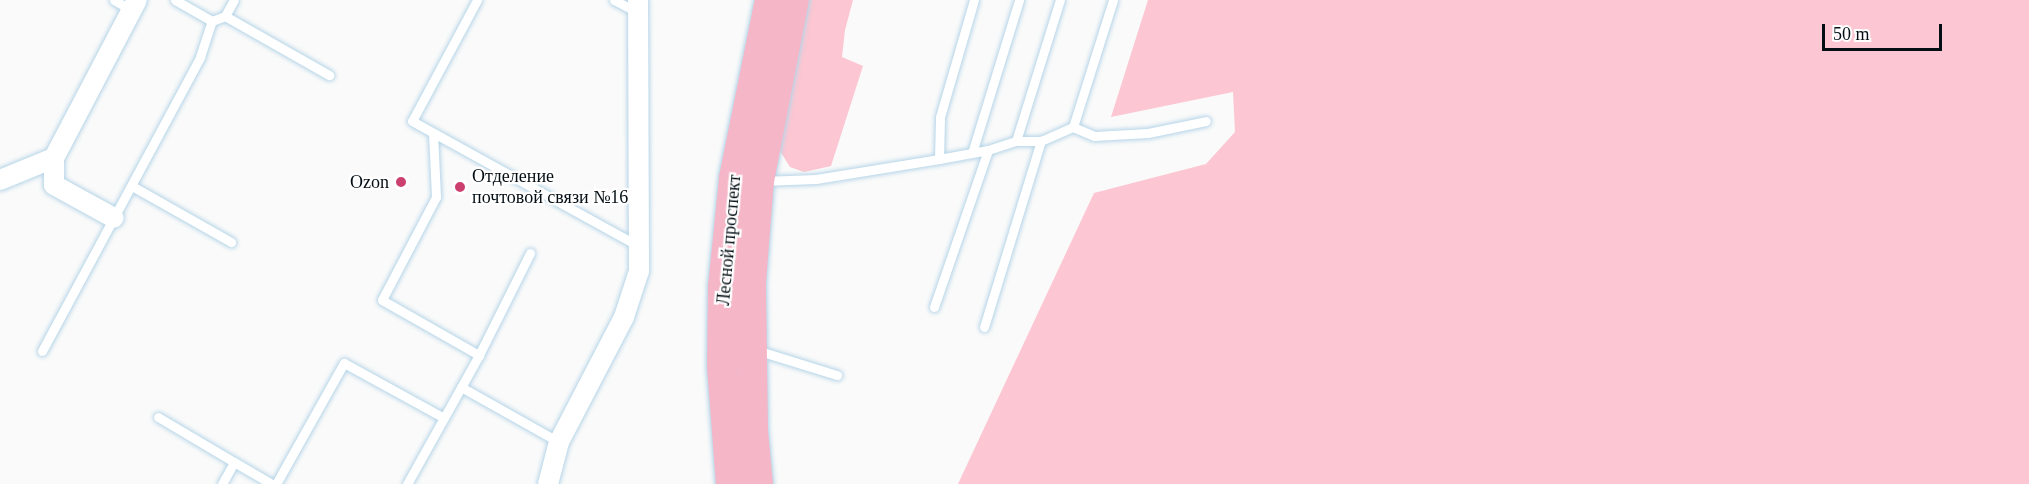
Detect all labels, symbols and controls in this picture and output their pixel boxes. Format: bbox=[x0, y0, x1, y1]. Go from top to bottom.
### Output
scale bar bbox=[1825, 12, 1945, 50]
text: 50 m bbox=[1833, 24, 1870, 44]
place label: Отделение почтовой связи №16 bbox=[472, 166, 628, 208]
place label: Ozon bbox=[350, 171, 389, 193]
street label: Лесной проспект bbox=[713, 174, 745, 306]
marker: Ozon bbox=[394, 175, 408, 189]
marker: Отделение почтовой связи №16 bbox=[453, 180, 467, 194]

